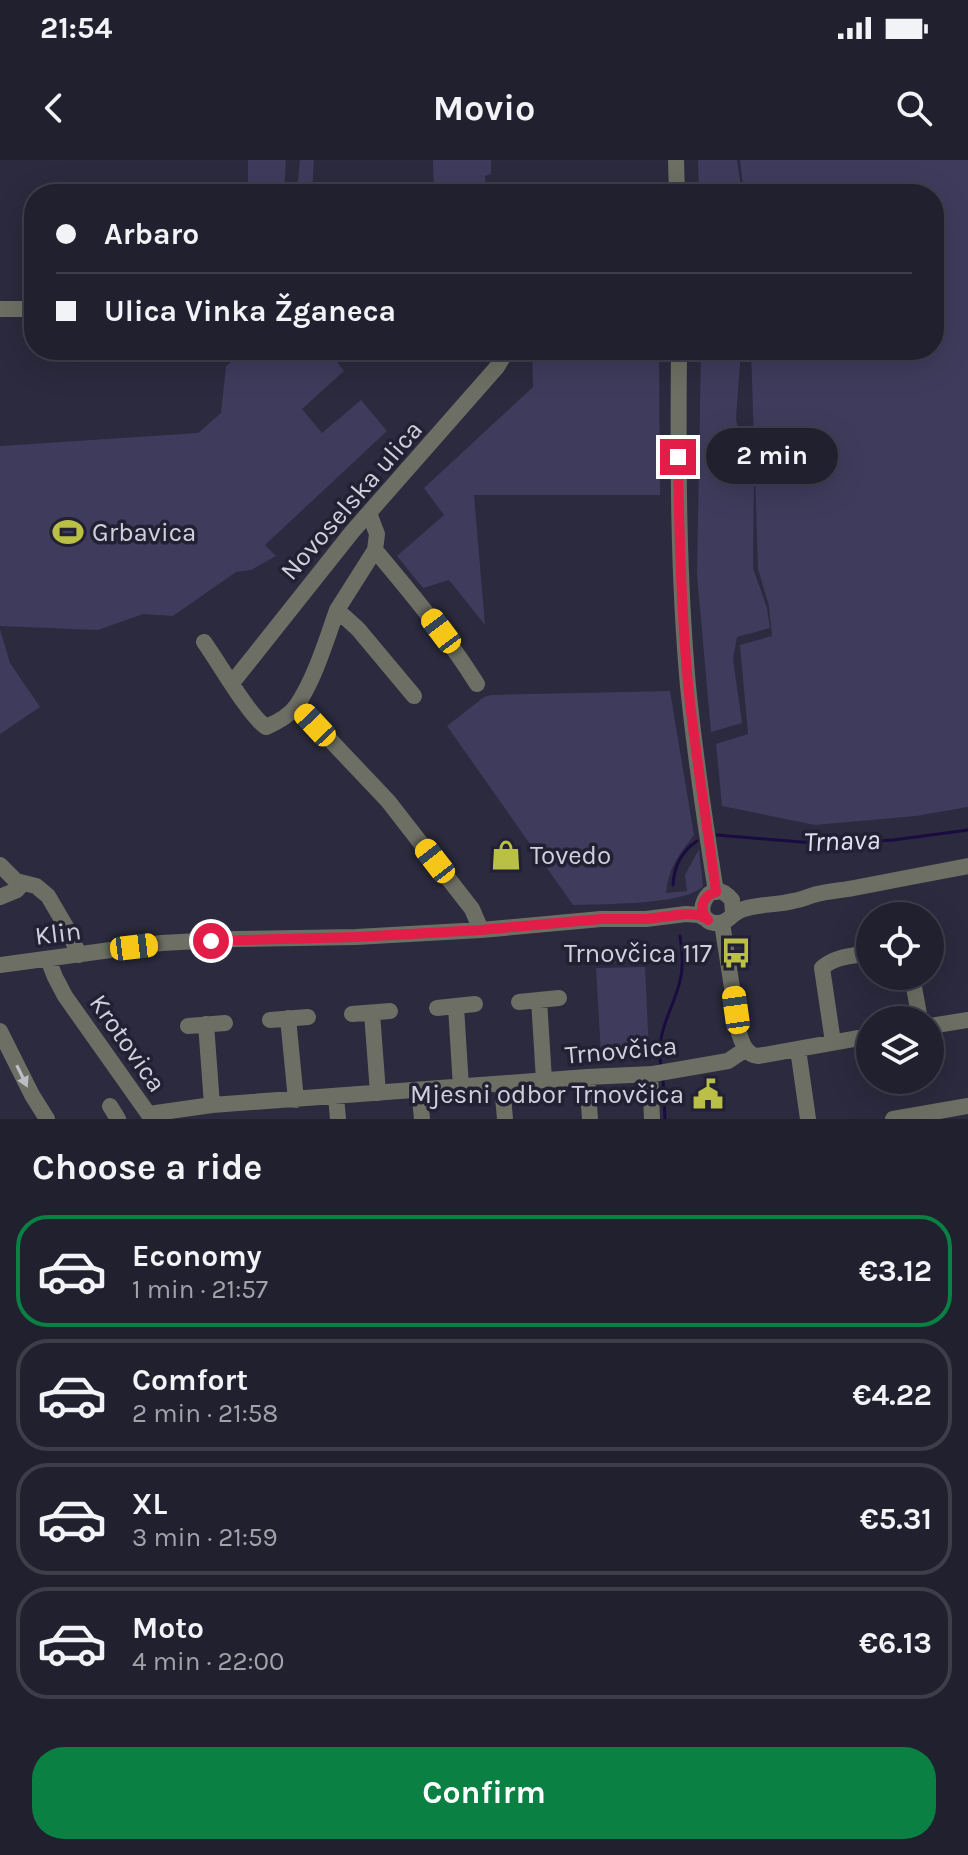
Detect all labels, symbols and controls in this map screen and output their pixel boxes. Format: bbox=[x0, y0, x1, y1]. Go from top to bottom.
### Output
text: 21:54 bbox=[40, 10, 112, 46]
icon: back bbox=[32, 86, 76, 130]
icon: search bbox=[892, 86, 936, 130]
text: Movio bbox=[433, 87, 535, 129]
text: Arbaro bbox=[104, 216, 199, 252]
text: Ulica Vinka Žganeca bbox=[104, 293, 396, 329]
street label: Novoselska ulica bbox=[274, 414, 429, 586]
callout: 2 min bbox=[706, 429, 838, 485]
route end bbox=[660, 439, 696, 475]
text: 2 min bbox=[736, 440, 808, 471]
sports icon: Grbavica bbox=[51, 515, 85, 549]
place label: Grbavica bbox=[92, 517, 196, 548]
car bbox=[417, 605, 465, 657]
car bbox=[290, 699, 340, 751]
water label: Trnava bbox=[803, 823, 881, 858]
car bbox=[411, 835, 459, 887]
shop icon: Tovedo bbox=[489, 838, 523, 872]
place label: Tovedo bbox=[530, 840, 611, 871]
map controls bbox=[856, 902, 944, 1094]
button: locate bbox=[856, 902, 944, 990]
street label: Klin bbox=[33, 915, 83, 952]
route start bbox=[193, 923, 229, 959]
car bbox=[109, 932, 159, 962]
bus stop icon: Trnovčica 117 bbox=[719, 936, 753, 970]
place label: Trnovčica 117 bbox=[564, 938, 712, 969]
car bbox=[721, 985, 751, 1035]
street label: Krotovica bbox=[83, 989, 172, 1098]
button: layers bbox=[856, 1006, 944, 1094]
street label: Trnovčica bbox=[564, 1030, 678, 1071]
one-way arrow bbox=[15, 1064, 29, 1087]
public building icon: Mjesni odbor Trnovčica bbox=[691, 1077, 725, 1111]
place label: Mjesni odbor Trnovčica bbox=[410, 1079, 684, 1110]
text: Choose a ride bbox=[32, 1146, 262, 1188]
icon: car bbox=[36, 1235, 108, 1307]
text: Economy bbox=[132, 1238, 262, 1274]
text: €3.12 bbox=[859, 1253, 932, 1289]
text: 1 min · 21:57 bbox=[132, 1274, 268, 1305]
icon: car bbox=[36, 1359, 108, 1431]
text: Comfort bbox=[132, 1362, 248, 1398]
text: €4.22 bbox=[852, 1377, 932, 1413]
text: 2 min · 21:58 bbox=[132, 1398, 278, 1429]
icon: car bbox=[36, 1483, 108, 1555]
text: XL bbox=[132, 1486, 167, 1522]
text: €5.31 bbox=[860, 1501, 932, 1537]
text: 3 min · 21:59 bbox=[132, 1522, 278, 1553]
icon: car bbox=[36, 1607, 108, 1679]
text: Moto bbox=[132, 1610, 204, 1646]
text: €6.13 bbox=[859, 1625, 932, 1661]
text: 4 min · 22:00 bbox=[132, 1646, 284, 1677]
button: Confirm bbox=[32, 1747, 936, 1839]

